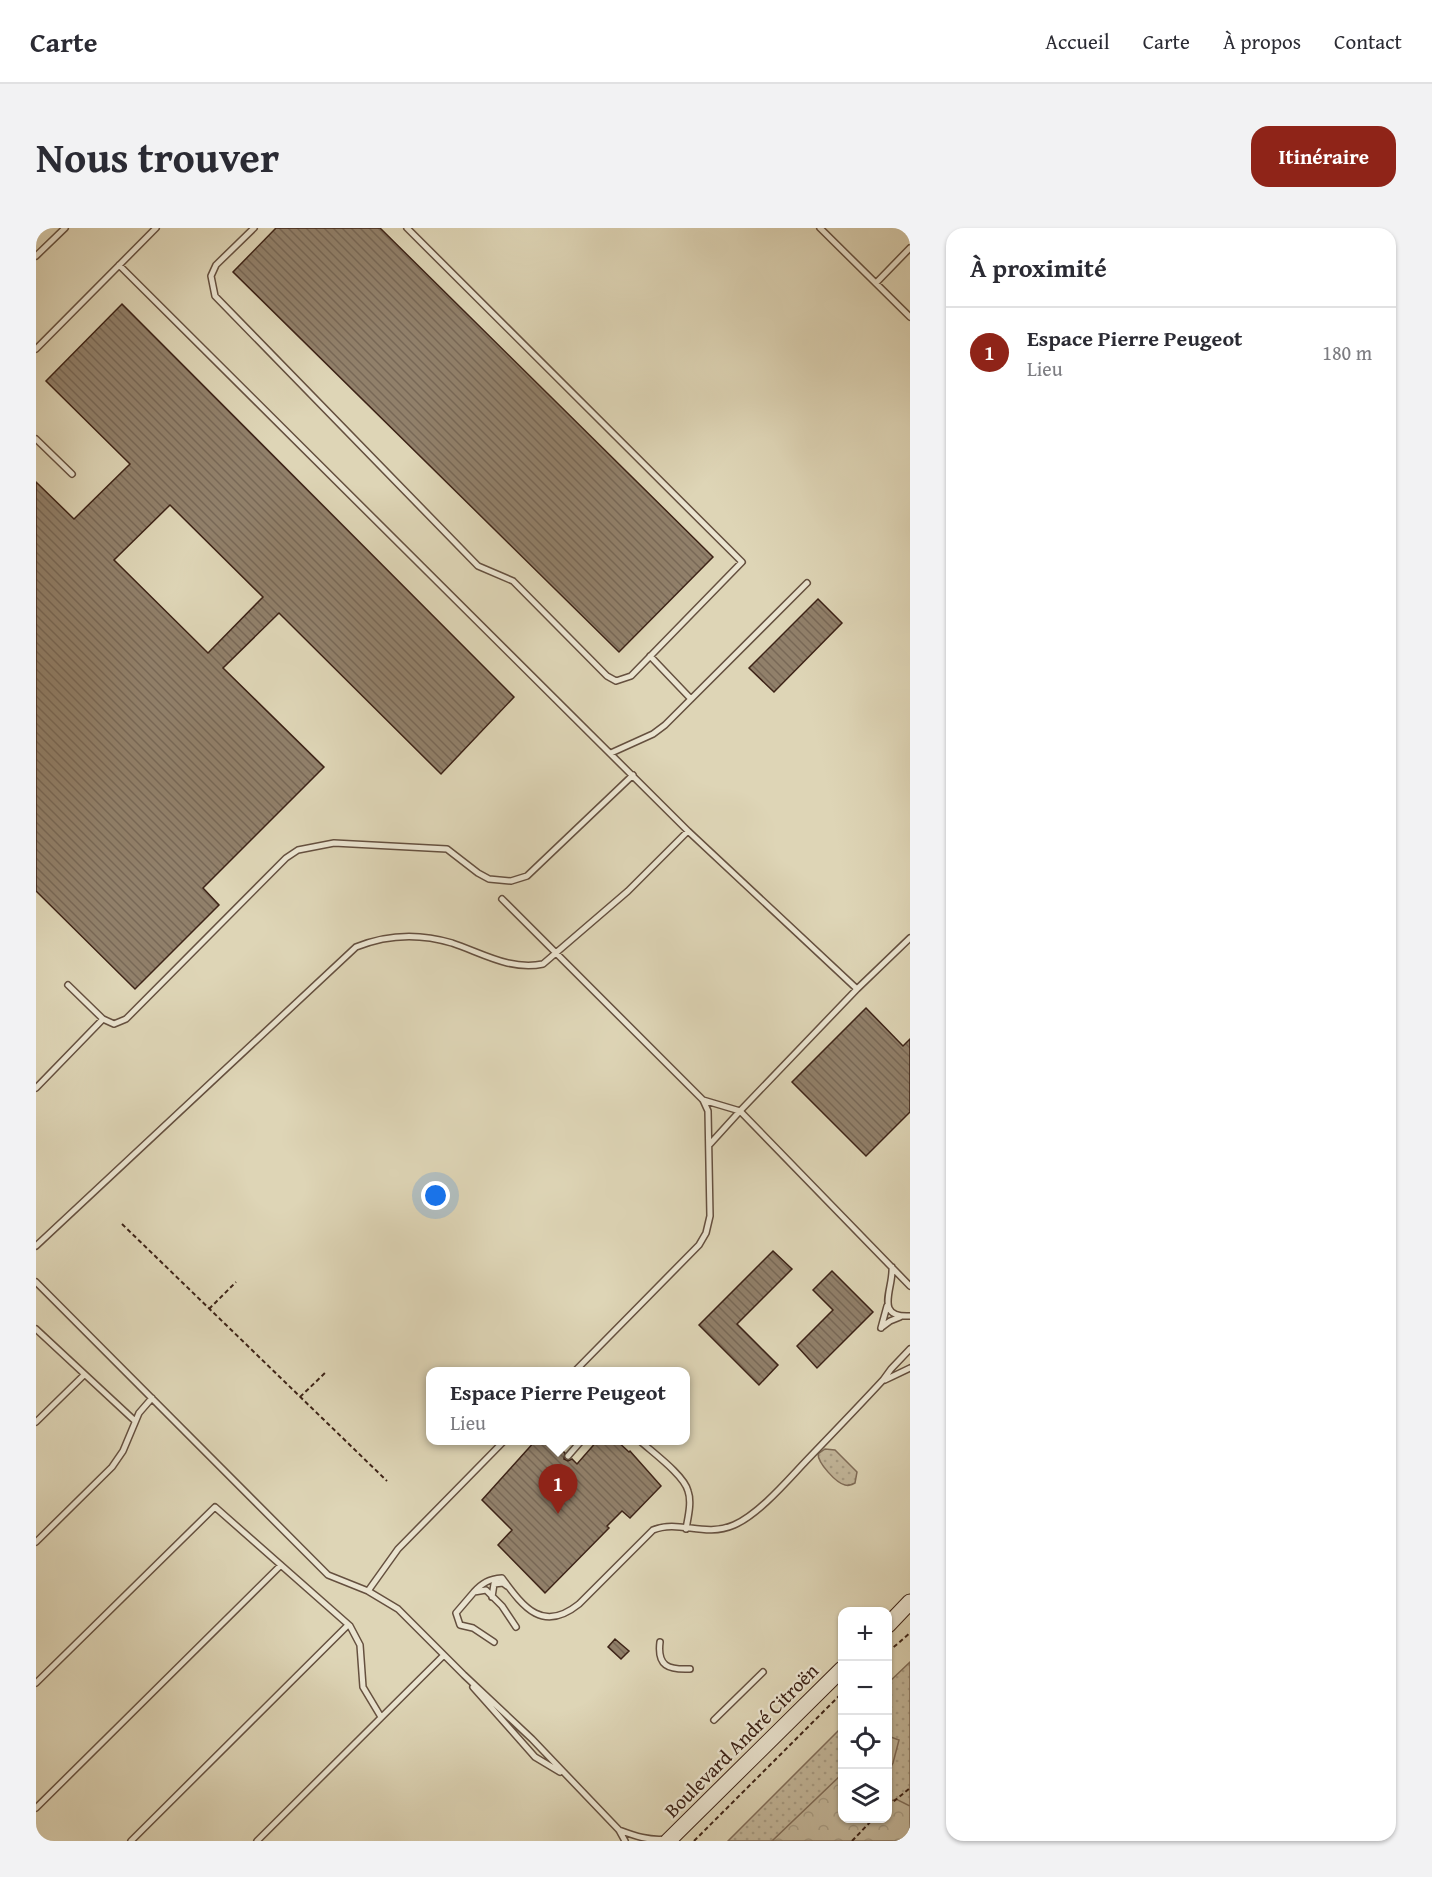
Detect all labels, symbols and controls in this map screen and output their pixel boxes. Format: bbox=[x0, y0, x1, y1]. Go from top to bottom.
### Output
text: Carte bbox=[30, 21, 97, 62]
text: Accueil bbox=[1045, 26, 1110, 57]
text: Carte bbox=[1143, 26, 1190, 57]
text: À propos bbox=[1223, 26, 1301, 57]
text: Contact bbox=[1334, 26, 1402, 57]
text: Nous trouver bbox=[36, 126, 279, 187]
button: Itinéraire bbox=[1251, 126, 1396, 187]
text: À proximité bbox=[970, 248, 1107, 287]
text: Espace Pierre Peugeot bbox=[1027, 322, 1242, 354]
text: 1 bbox=[984, 338, 995, 367]
text: 180 m bbox=[1322, 338, 1372, 367]
text: Lieu bbox=[1027, 354, 1063, 383]
your location bbox=[421, 1181, 450, 1210]
popup bbox=[426, 1367, 690, 1445]
text: Espace Pierre Peugeot bbox=[450, 1376, 666, 1408]
text: Lieu bbox=[450, 1408, 486, 1437]
pin: 1 bbox=[538, 1464, 578, 1514]
map controls bbox=[838, 1607, 892, 1823]
button: + bbox=[838, 1607, 892, 1661]
street label: Boulevard André Citroën bbox=[657, 1656, 825, 1824]
button: − bbox=[838, 1661, 892, 1715]
button: locate bbox=[838, 1715, 892, 1769]
button: layers bbox=[838, 1769, 892, 1823]

